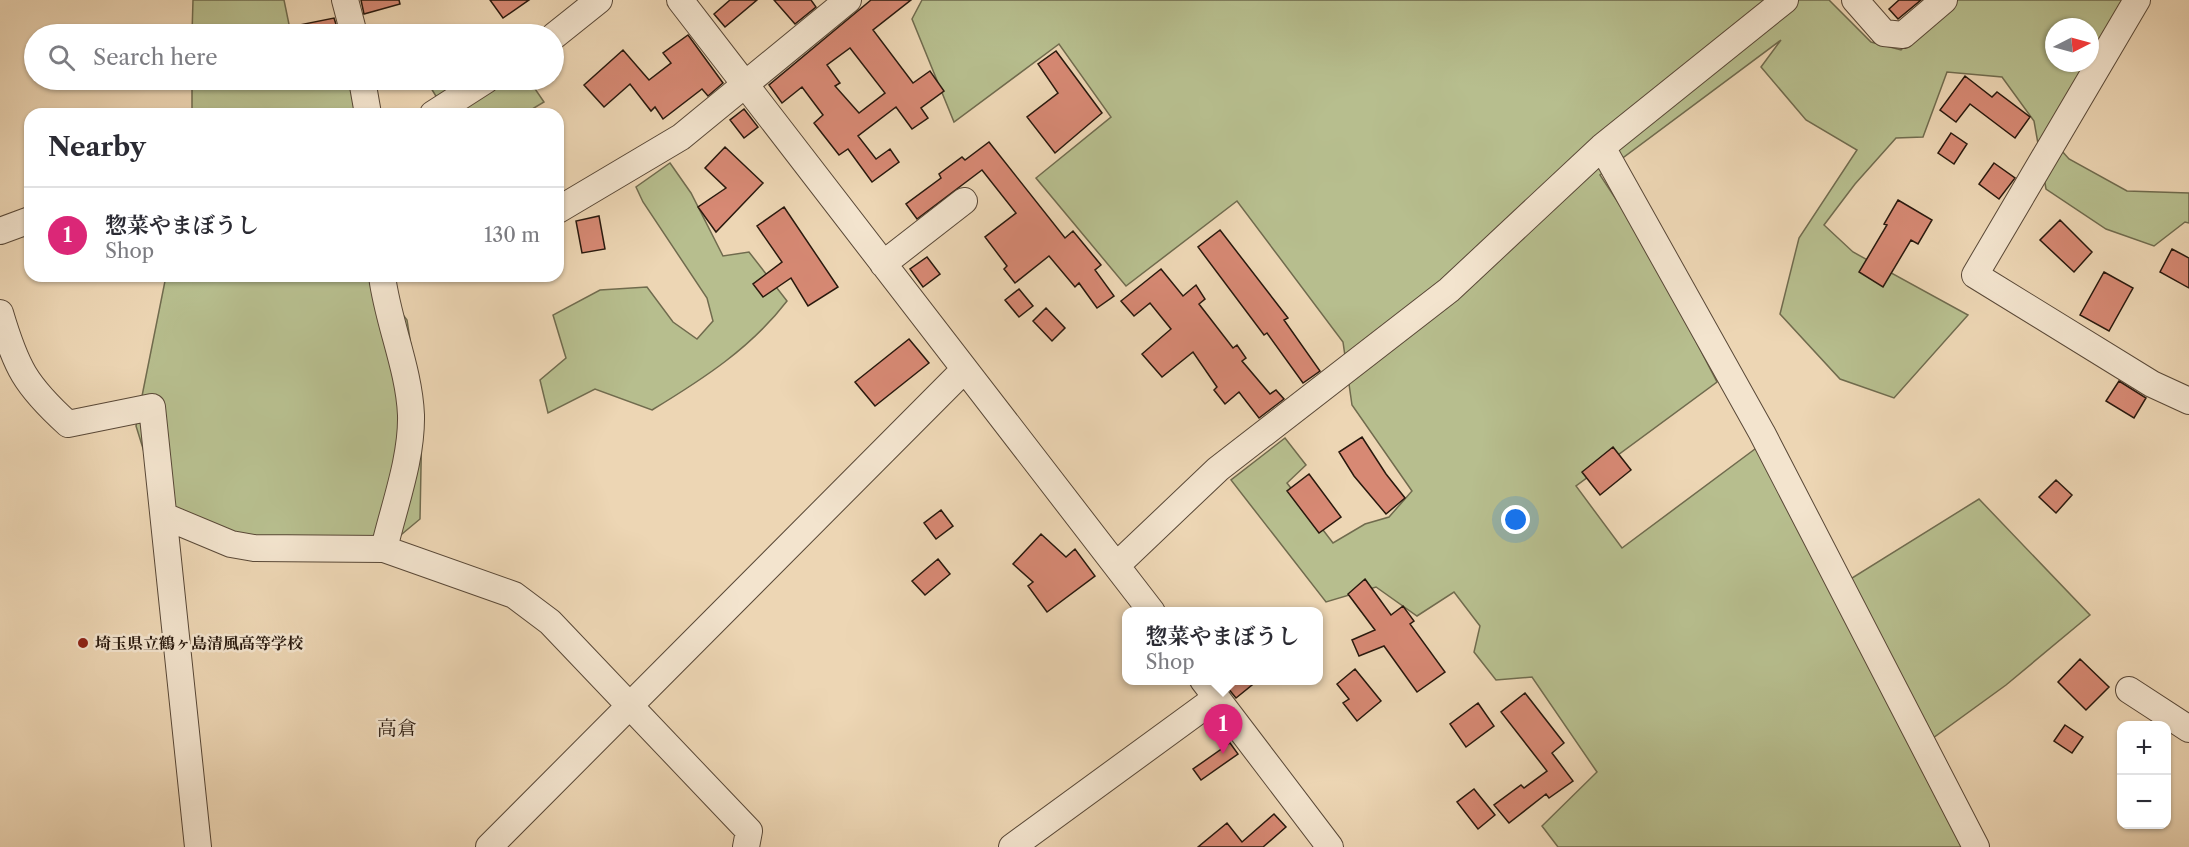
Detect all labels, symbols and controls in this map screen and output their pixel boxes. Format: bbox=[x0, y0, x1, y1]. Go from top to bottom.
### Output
north arrow bbox=[2045, 18, 2099, 72]
search box bbox=[24, 24, 564, 90]
icon: search bbox=[45, 41, 78, 74]
text: Search here bbox=[93, 44, 218, 71]
text: Nearby bbox=[48, 131, 146, 163]
text: 惣菜やまぼうし bbox=[105, 212, 259, 239]
text: 1 bbox=[63, 223, 72, 247]
text: 130 m bbox=[484, 223, 540, 247]
text: Shop bbox=[105, 239, 154, 263]
your location bbox=[1501, 505, 1530, 534]
popup bbox=[1122, 607, 1323, 685]
text: 惣菜やまぼうし bbox=[1145, 623, 1300, 650]
place label: 埼玉県立鶴ヶ島清風高等学校 bbox=[95, 633, 304, 653]
marker: 埼玉県立鶴ヶ島清風高等学校 bbox=[76, 636, 90, 650]
text: Shop bbox=[1145, 650, 1195, 674]
pin: 1 bbox=[1204, 704, 1242, 754]
district label: 高倉 bbox=[377, 716, 417, 740]
map controls bbox=[2117, 721, 2171, 829]
button: + bbox=[2117, 721, 2171, 775]
button: − bbox=[2117, 775, 2171, 829]

